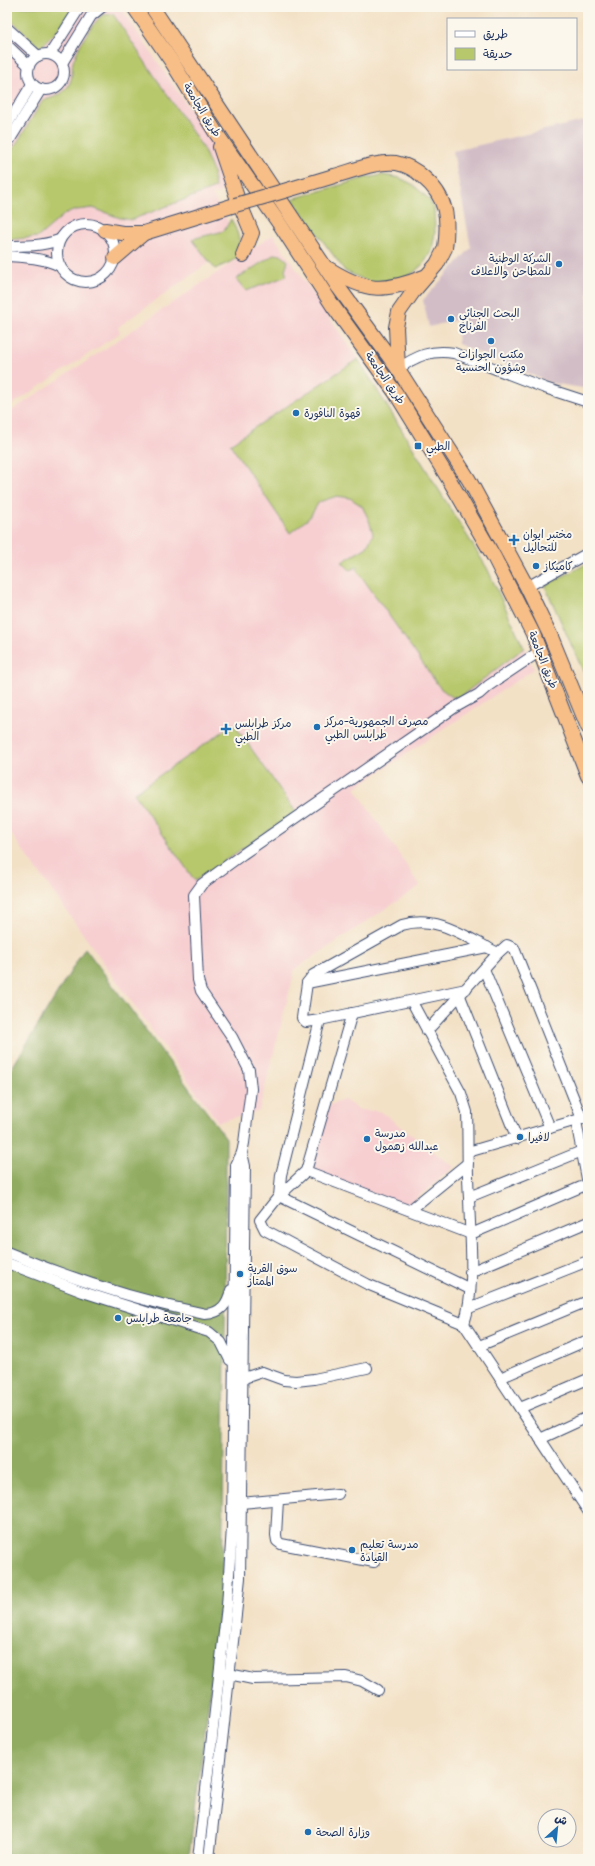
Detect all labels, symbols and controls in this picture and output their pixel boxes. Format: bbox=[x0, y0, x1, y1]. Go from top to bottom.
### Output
legend bbox=[447, 18, 577, 70]
text: طريق bbox=[483, 26, 508, 42]
text: حديقة bbox=[483, 46, 512, 62]
street label: طريق الجامعة bbox=[179, 80, 225, 140]
place label: الشركة الوطنية للمطاحن والاعلاف bbox=[471, 251, 551, 279]
marker: الشركة الوطنية للمطاحن والاعلاف bbox=[554, 259, 564, 269]
place label: البحث الجنائي الفرناج bbox=[459, 306, 519, 334]
marker: البحث الجنائي الفرناج bbox=[446, 314, 456, 324]
marker: مكتب الجوازات وشؤون الحنسية bbox=[486, 336, 496, 346]
place label: مكتب الجوازات وشؤون الحنسية bbox=[456, 347, 526, 375]
street label: طريق الجامعة bbox=[361, 349, 409, 407]
place label: قهوة النافورة bbox=[304, 406, 360, 421]
marker: قهوة النافورة bbox=[291, 408, 301, 418]
place label: الطبي bbox=[426, 439, 450, 457]
marker: الطبي bbox=[413, 441, 423, 451]
place label: مختبر ايوان للتحاليل bbox=[523, 527, 572, 555]
marker: مختبر ايوان للتحاليل bbox=[508, 534, 520, 546]
place label: كاميكاز bbox=[543, 559, 573, 574]
marker: كاميكاز bbox=[531, 561, 541, 571]
street label: طريق الجامعة bbox=[525, 629, 561, 691]
place label: مصرف الجمهورية-مركز طرابلس الطبي bbox=[324, 714, 429, 745]
place label: مركز طرابلس الطبي bbox=[235, 716, 291, 747]
marker: مصرف الجمهورية-مركز طرابلس الطبي bbox=[312, 722, 322, 732]
marker: مركز طرابلس الطبي bbox=[220, 723, 232, 735]
place label: مدرسة عبدالله زهمول bbox=[375, 1126, 439, 1154]
place label: لافيرا bbox=[528, 1130, 550, 1145]
marker: لافيرا bbox=[515, 1132, 525, 1142]
marker: مدرسة عبدالله زهمول bbox=[362, 1134, 372, 1144]
place label: سوق القرية الممتاز bbox=[247, 1261, 298, 1289]
marker: سوق القرية الممتاز bbox=[235, 1269, 245, 1279]
place label: جامعة طرابلس bbox=[126, 1311, 192, 1326]
marker: جامعة طرابلس bbox=[113, 1313, 123, 1323]
place label: مدرسة تعليم القيادة bbox=[360, 1537, 419, 1565]
marker: مدرسة تعليم القيادة bbox=[347, 1545, 357, 1555]
north arrow bbox=[537, 1808, 577, 1848]
text: ش bbox=[553, 1810, 570, 1829]
place label: وزارة الصحة bbox=[316, 1825, 370, 1840]
marker: وزارة الصحة bbox=[303, 1827, 313, 1837]

